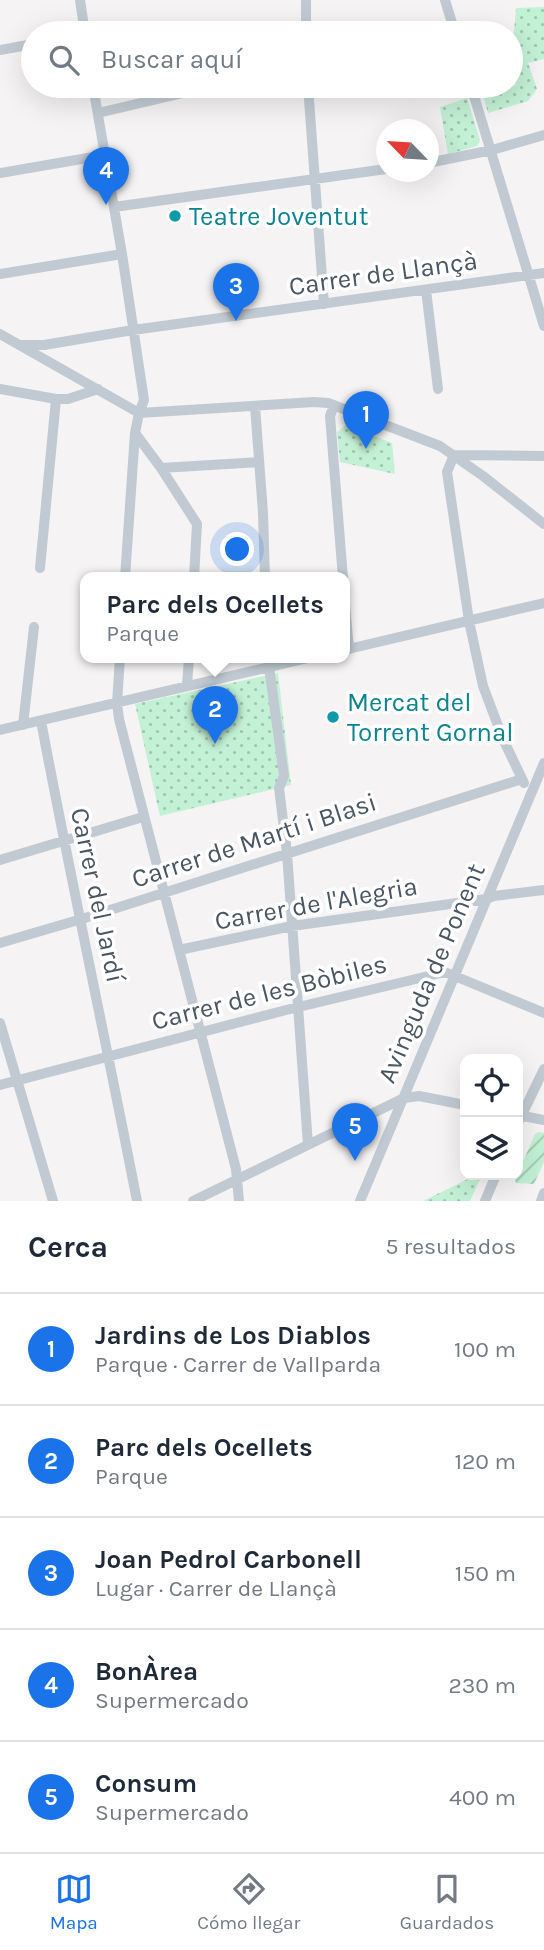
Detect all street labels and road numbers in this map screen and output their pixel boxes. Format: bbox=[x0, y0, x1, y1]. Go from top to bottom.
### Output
street label: Carrer de Llançà bbox=[287, 245, 479, 302]
street label: Carrer de Martí i Blasi bbox=[128, 786, 380, 895]
street label: Carrer del Jardí bbox=[64, 805, 131, 985]
street label: Avinguda de Ponent bbox=[371, 859, 492, 1088]
street label: Carrer de l'Alegria bbox=[212, 870, 420, 937]
street label: Carrer de les Bòbiles bbox=[148, 948, 390, 1037]

